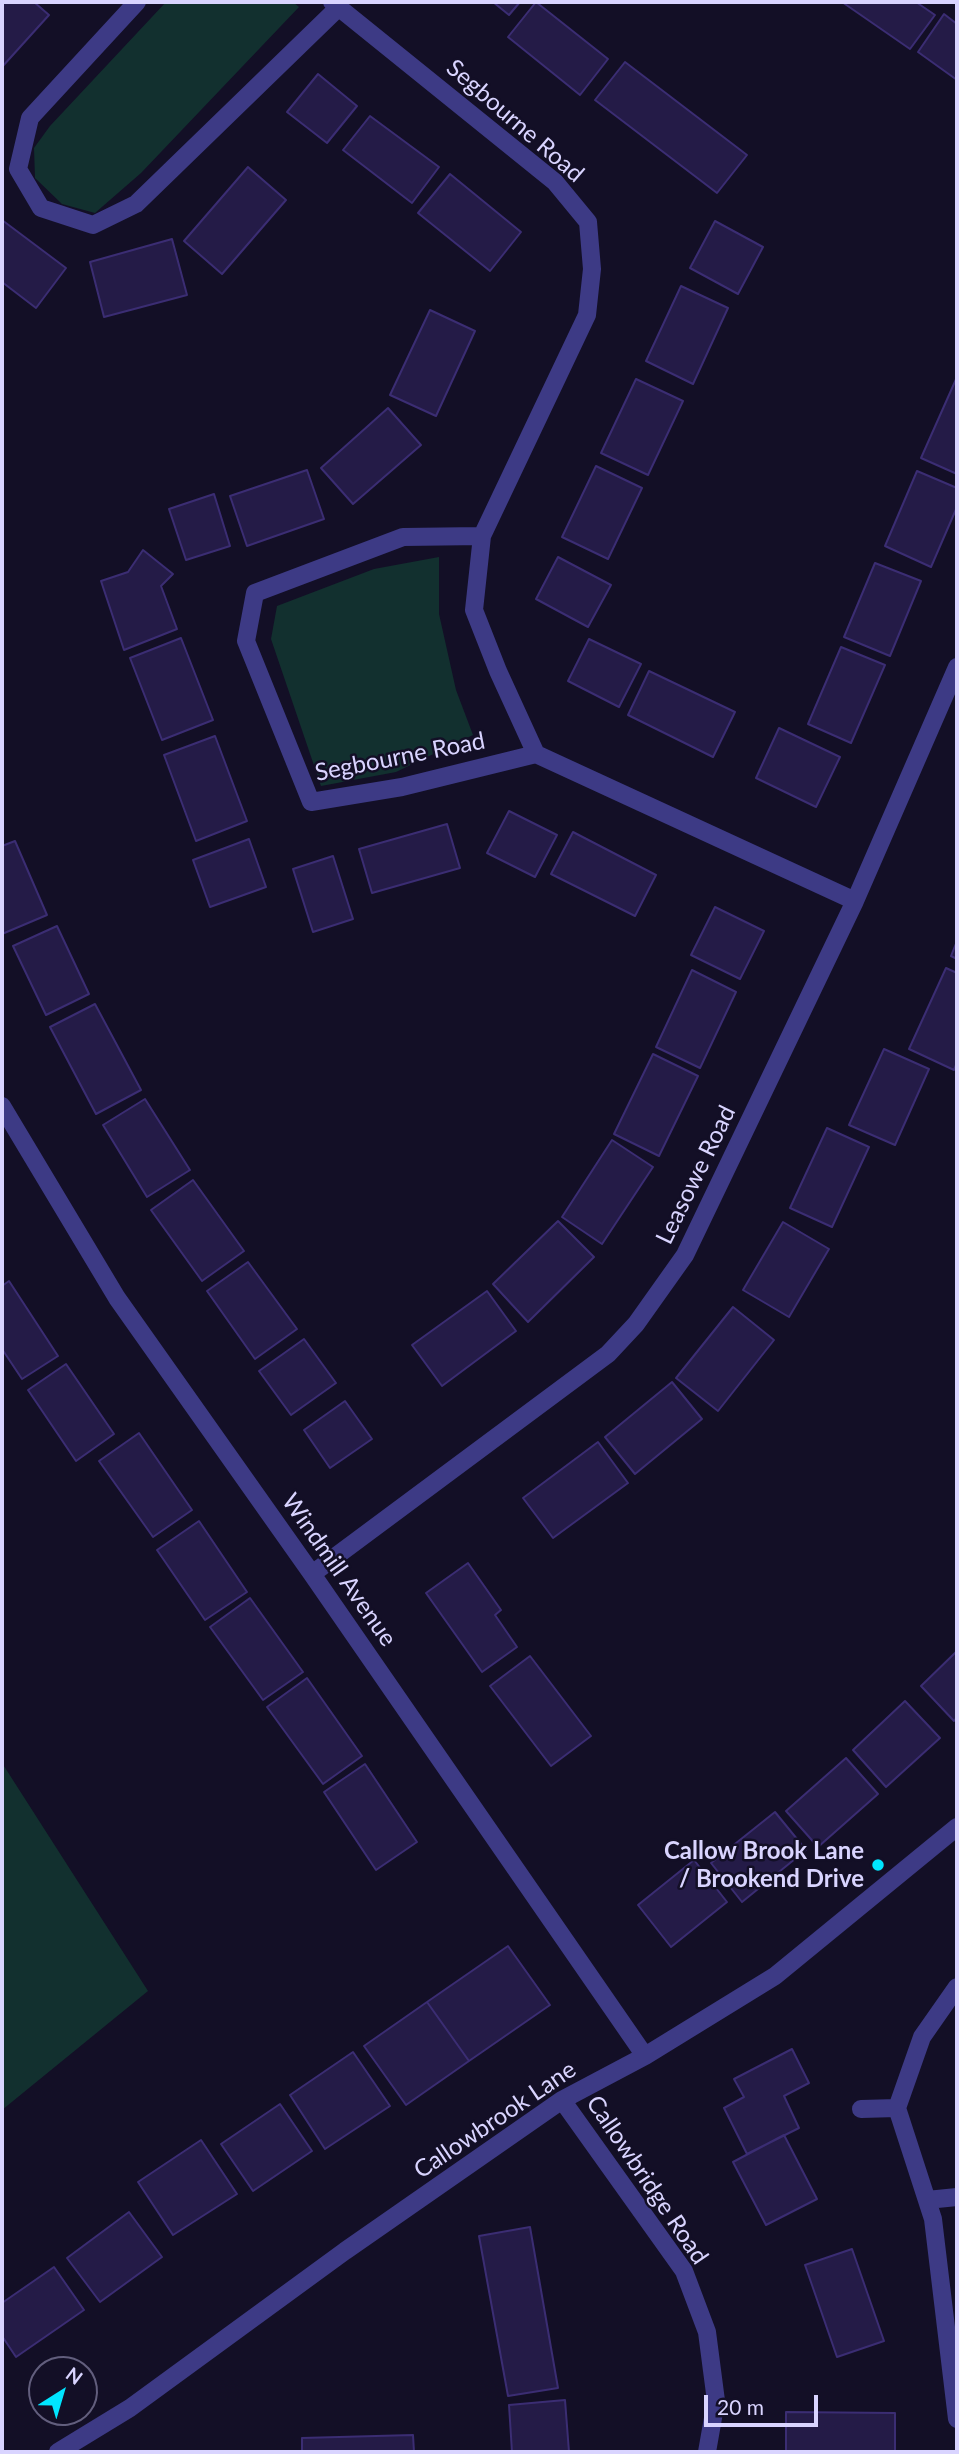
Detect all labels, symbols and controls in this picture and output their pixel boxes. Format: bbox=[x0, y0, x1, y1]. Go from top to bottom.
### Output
street label: Segbourne Road bbox=[440, 53, 590, 189]
street label: Segbourne Road bbox=[312, 726, 488, 788]
street label: Leasowe Road bbox=[650, 1101, 742, 1249]
street label: Windmill Avenue bbox=[276, 1488, 402, 1652]
place label: Callow Brook Lane / Brookend Drive bbox=[664, 1837, 864, 1893]
marker: Callow Brook Lane / Brookend Drive bbox=[870, 1857, 886, 1873]
street label: Callowbrook Lane bbox=[409, 2055, 581, 2185]
street label: Callowbridge Road bbox=[580, 2090, 714, 2270]
north arrow bbox=[28, 2356, 98, 2426]
text: N bbox=[62, 2362, 87, 2389]
scale bar bbox=[707, 2380, 821, 2424]
text: 20 m bbox=[717, 2394, 764, 2419]

